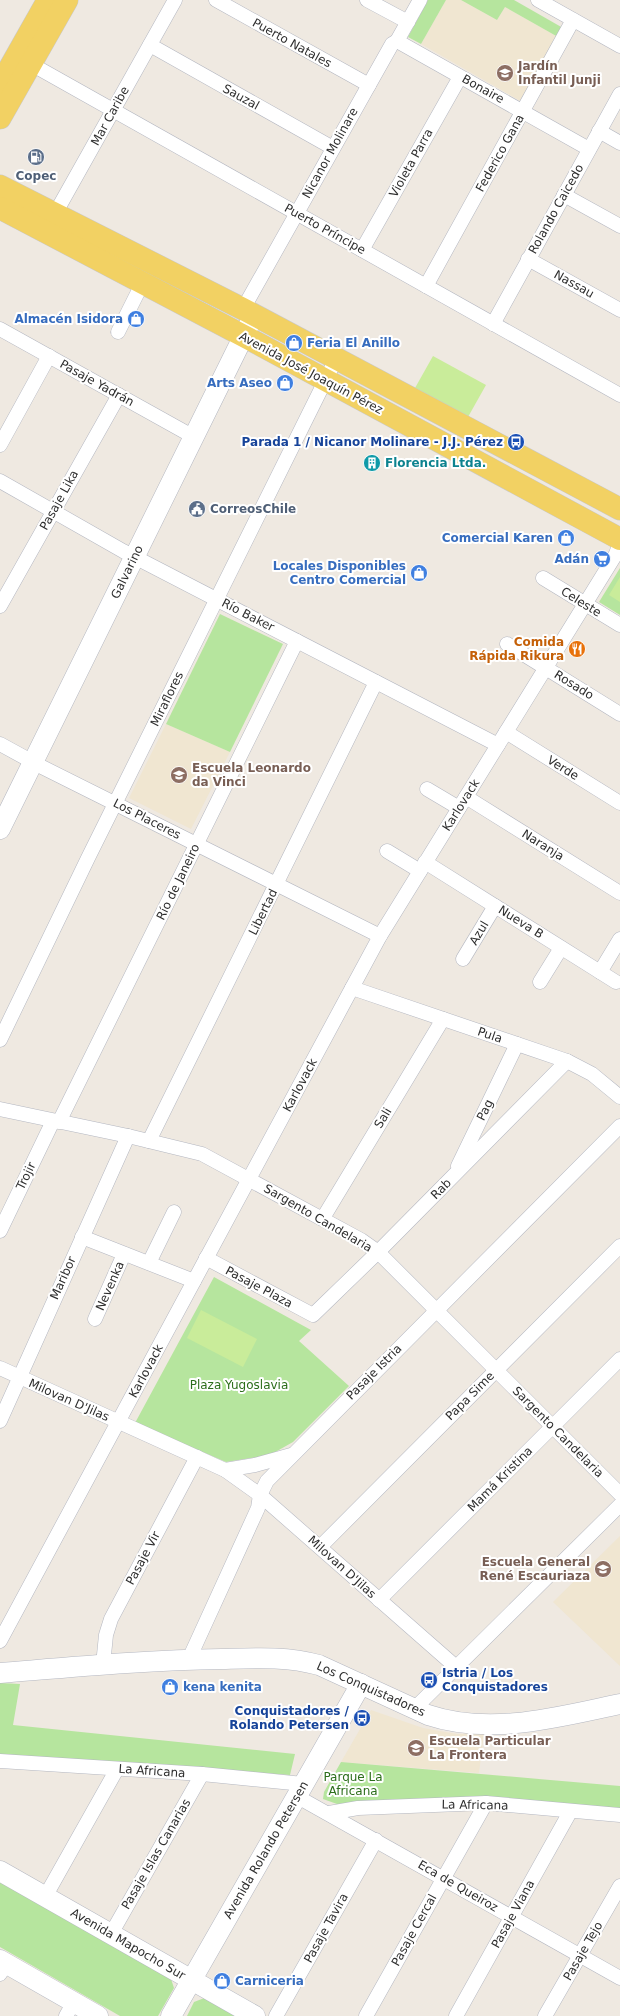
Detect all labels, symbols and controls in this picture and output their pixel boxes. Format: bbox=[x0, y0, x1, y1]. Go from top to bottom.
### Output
street label: Puerto Natales bbox=[250, 16, 334, 70]
place label: Jardín Infantil Junji bbox=[517, 59, 601, 87]
school or university icon: Jardín Infantil Junji bbox=[495, 63, 515, 83]
street label: Bonaire bbox=[460, 72, 506, 106]
street label: Sauzal bbox=[220, 81, 262, 113]
street label: Mar Caribe bbox=[88, 84, 132, 148]
street label: Nicanor Molinare bbox=[299, 105, 361, 201]
street label: Federico Gana bbox=[473, 112, 527, 194]
street label: Violeta Parra bbox=[386, 126, 436, 200]
fuel station icon: Copec bbox=[26, 147, 46, 167]
street label: Rolando Caicedo bbox=[526, 162, 586, 256]
place label: Copec bbox=[16, 169, 56, 183]
street label: Puerto Príncipe bbox=[282, 201, 368, 257]
street label: Nassau bbox=[551, 267, 597, 301]
shop icon: Almacén Isidora bbox=[126, 309, 146, 329]
place label: Almacén Isidora bbox=[14, 312, 123, 326]
street label: Avenida José Joaquín Pérez bbox=[237, 329, 385, 417]
shop icon: Feria El Anillo bbox=[284, 333, 304, 353]
place label: Feria El Anillo bbox=[307, 336, 400, 350]
street label: Pasaje Yadrán bbox=[57, 357, 137, 409]
shop icon: Arts Aseo bbox=[275, 373, 295, 393]
place label: Arts Aseo bbox=[207, 376, 272, 390]
bus stop icon: Parada 1 / Nicanor Molinare - J.J. Pérez bbox=[506, 432, 526, 452]
place label: Parada 1 / Nicanor Molinare - J.J. Pérez bbox=[242, 435, 503, 449]
building icon: Florencia Ltda. bbox=[362, 453, 382, 473]
place label: Florencia Ltda. bbox=[385, 456, 486, 470]
street label: Pasaje Lika bbox=[37, 468, 81, 532]
public building icon: CorreosChile bbox=[187, 499, 207, 519]
place label: CorreosChile bbox=[210, 502, 296, 516]
shop icon: Comercial Karen bbox=[556, 528, 576, 548]
place label: Comercial Karen bbox=[442, 531, 553, 545]
street label: Galvarino bbox=[108, 543, 146, 601]
supermarket icon: Adán bbox=[592, 549, 612, 569]
place label: Adán bbox=[554, 552, 589, 566]
place label: Locales Disponibles Centro Comercial bbox=[273, 559, 406, 587]
shop icon: Locales Disponibles Centro Comercial bbox=[409, 563, 429, 583]
street label: Celeste bbox=[558, 584, 604, 620]
street label: Río Baker bbox=[219, 596, 277, 634]
place label: Comida Rápida Rikura bbox=[469, 635, 564, 663]
restaurant icon: Comida Rápida Rikura bbox=[567, 639, 587, 659]
street label: Rosado bbox=[552, 667, 596, 703]
street label: Miraflores bbox=[148, 669, 186, 729]
street label: Verde bbox=[545, 753, 581, 783]
place label: Escuela Leonardo da Vinci bbox=[192, 761, 311, 789]
school or university icon: Escuela Leonardo da Vinci bbox=[169, 765, 189, 785]
street label: Karlovack bbox=[440, 776, 482, 834]
street label: Los Placeres bbox=[111, 796, 183, 842]
street label: Naranja bbox=[519, 827, 567, 863]
street label: Río de Janeiro bbox=[154, 842, 202, 922]
street label: Libertad bbox=[246, 887, 280, 937]
street label: Nueva B bbox=[496, 903, 546, 941]
street label: Azul bbox=[466, 918, 492, 948]
street label: Pula bbox=[476, 1024, 504, 1046]
street label: Karlovack bbox=[280, 1056, 320, 1114]
street label: Pag bbox=[474, 1097, 496, 1123]
street label: Sali bbox=[371, 1105, 395, 1131]
street label: Trojir bbox=[13, 1160, 39, 1193]
street label: Rab bbox=[428, 1176, 454, 1202]
street label: Sargento Candelaria bbox=[261, 1181, 375, 1255]
street label: Maribor bbox=[47, 1254, 79, 1302]
street label: Nevenka bbox=[93, 1259, 127, 1313]
street label: Pasaje Plaza bbox=[223, 1264, 295, 1310]
street label: Pasaje Istria bbox=[343, 1341, 405, 1403]
street label: Karlovack bbox=[126, 1342, 166, 1400]
street label: Papa Sime bbox=[443, 1369, 497, 1423]
street label: Milovan D'Jilas bbox=[27, 1376, 111, 1424]
park label: Plaza Yugoslavia bbox=[190, 1378, 288, 1392]
street label: Sargento Candelaria bbox=[510, 1384, 606, 1480]
street label: Mamá Kristina bbox=[465, 1444, 535, 1514]
street label: Pasaje Vir bbox=[123, 1529, 163, 1587]
street label: Milovan D'Jilas bbox=[305, 1533, 379, 1601]
place label: Escuela General René Escauriaza bbox=[479, 1555, 590, 1583]
school or university icon: Escuela General René Escauriaza bbox=[593, 1559, 613, 1579]
street label: Los Conquistadores bbox=[315, 1659, 427, 1719]
place label: Istria / Los Conquistadores bbox=[442, 1666, 548, 1694]
bus stop icon: Istria / Los Conquistadores bbox=[419, 1670, 439, 1690]
shop icon: kena kenita bbox=[160, 1677, 180, 1697]
place label: kena kenita bbox=[183, 1680, 262, 1694]
place label: Conquistadores / Rolando Petersen bbox=[229, 1704, 350, 1732]
bus stop icon: Conquistadores / Rolando Petersen bbox=[352, 1708, 372, 1728]
place label: Escuela Particular La Frontera bbox=[429, 1734, 551, 1762]
school or university icon: Escuela Particular La Frontera bbox=[406, 1738, 426, 1758]
street label: La Africana bbox=[118, 1762, 186, 1780]
park label: Parque La Africana bbox=[323, 1770, 383, 1798]
street label: Avenida Rolando Petersen bbox=[221, 1779, 311, 1921]
street label: Pasaje Islas Canarias bbox=[119, 1796, 193, 1912]
street label: La Africana bbox=[441, 1797, 509, 1813]
street label: Eca de Queiroz bbox=[415, 1857, 501, 1915]
street label: Pasaje Viana bbox=[489, 1877, 537, 1951]
street label: Pasaje Tavira bbox=[301, 1891, 351, 1965]
street label: Pasaje Cercal bbox=[389, 1892, 439, 1968]
street label: Avenida Mapocho Sur bbox=[68, 1905, 188, 1983]
street label: Pasaje Tejo bbox=[561, 1919, 605, 1983]
shop icon: Carniceria bbox=[212, 1971, 232, 1991]
place label: Carniceria bbox=[235, 1974, 304, 1988]

